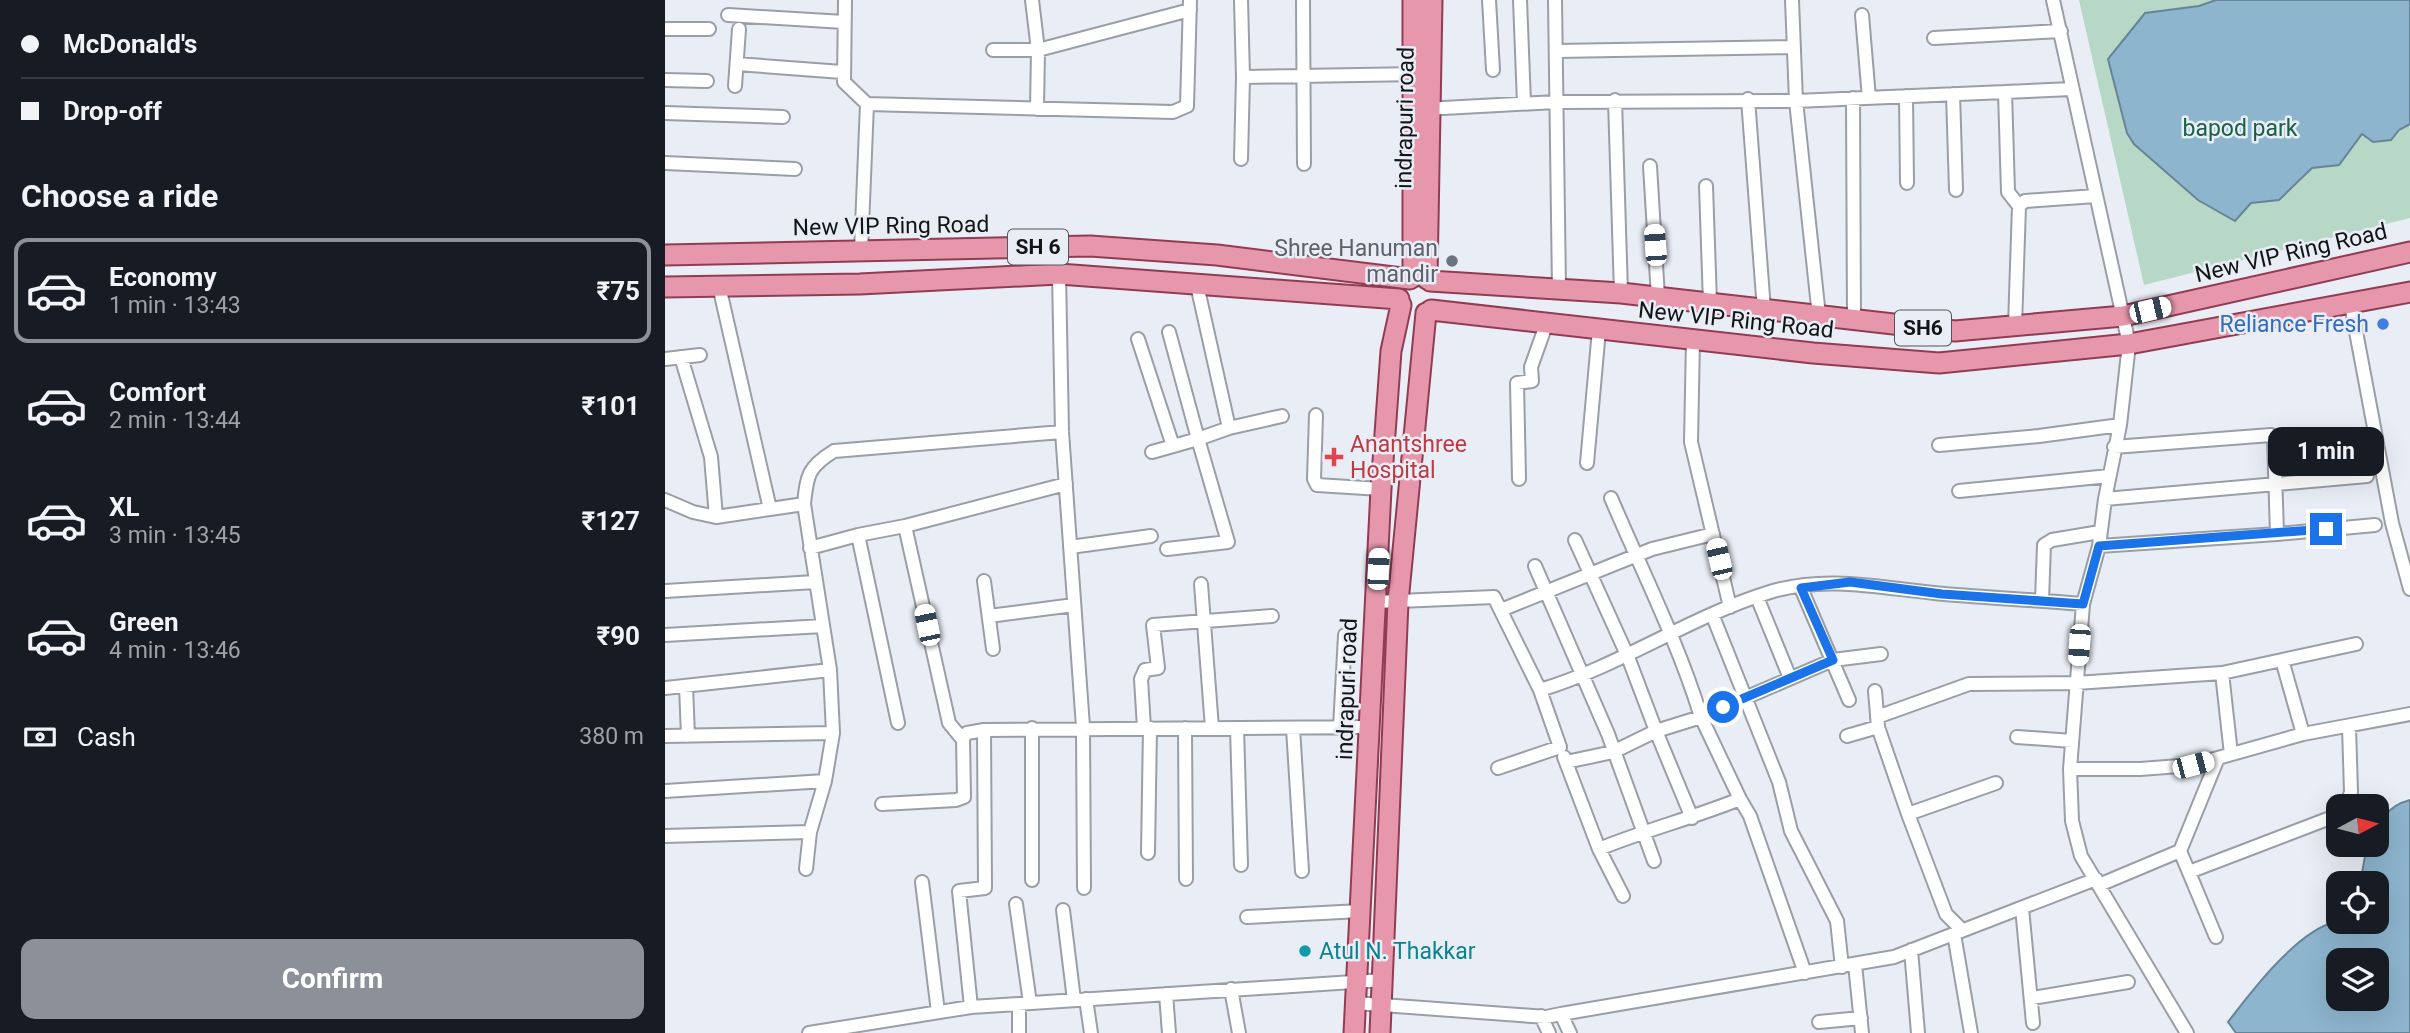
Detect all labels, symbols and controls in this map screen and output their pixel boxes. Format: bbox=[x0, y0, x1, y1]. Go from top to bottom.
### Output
text: McDonald's bbox=[63, 29, 197, 59]
street label: indrapuri road bbox=[1390, 47, 1420, 189]
text: Drop-off bbox=[63, 96, 162, 126]
park label: bapod park bbox=[2182, 115, 2298, 142]
text: Choose a ride bbox=[21, 177, 218, 215]
street label: New VIP Ring Road bbox=[792, 211, 990, 241]
street label: New VIP Ring Road bbox=[2192, 218, 2390, 288]
car bbox=[1644, 223, 1667, 267]
road number: SH 6 bbox=[1008, 230, 1068, 264]
place label: Shree Hanuman mandir bbox=[1274, 235, 1438, 288]
marker: Shree Hanuman mandir bbox=[1444, 253, 1460, 269]
icon: car bbox=[25, 259, 88, 322]
text: Economy bbox=[109, 262, 216, 292]
text: ₹75 bbox=[596, 276, 640, 306]
text: 1 min · 13:43 bbox=[109, 292, 241, 319]
car bbox=[2128, 295, 2173, 325]
street label: New VIP Ring Road bbox=[1637, 296, 1835, 344]
road number: SH6 bbox=[1895, 310, 1951, 346]
place label: Reliance Fresh bbox=[2220, 311, 2369, 338]
marker: Reliance Fresh bbox=[2375, 316, 2391, 332]
icon: car bbox=[25, 374, 88, 437]
text: Comfort bbox=[109, 377, 206, 407]
text: ₹101 bbox=[582, 391, 640, 421]
text: 2 min · 13:44 bbox=[109, 407, 241, 434]
callout: 1 min bbox=[2268, 428, 2384, 476]
place label: Anantshree Hospital bbox=[1350, 431, 1467, 484]
text: 1 min bbox=[2297, 438, 2355, 465]
marker: Anantshree Hospital bbox=[1324, 447, 1344, 467]
icon: car bbox=[25, 489, 88, 552]
text: XL bbox=[109, 492, 140, 522]
text: ₹127 bbox=[582, 506, 640, 536]
route end bbox=[2310, 513, 2342, 545]
text: 3 min · 13:45 bbox=[109, 522, 241, 549]
car bbox=[1705, 536, 1734, 582]
car bbox=[1367, 547, 1390, 591]
car bbox=[913, 602, 942, 648]
icon: car bbox=[25, 604, 88, 667]
text: Green bbox=[109, 607, 179, 637]
street label: indrapuri road bbox=[1331, 618, 1363, 760]
text: ₹90 bbox=[596, 621, 640, 651]
car bbox=[2068, 623, 2091, 667]
text: 4 min · 13:46 bbox=[109, 637, 241, 664]
route start bbox=[1707, 691, 1739, 723]
icon: cash bbox=[21, 718, 59, 756]
text: Cash bbox=[77, 722, 136, 752]
text: 380 m bbox=[579, 723, 644, 750]
car bbox=[2170, 749, 2217, 781]
north arrow bbox=[2326, 794, 2389, 858]
map controls bbox=[2326, 794, 2389, 1011]
button: locate bbox=[2326, 871, 2389, 934]
place label: Atul N. Thakkar bbox=[1319, 938, 1476, 965]
button: Confirm bbox=[21, 939, 644, 1019]
marker: Atul N. Thakkar bbox=[1297, 943, 1313, 959]
button: layers bbox=[2326, 948, 2389, 1011]

